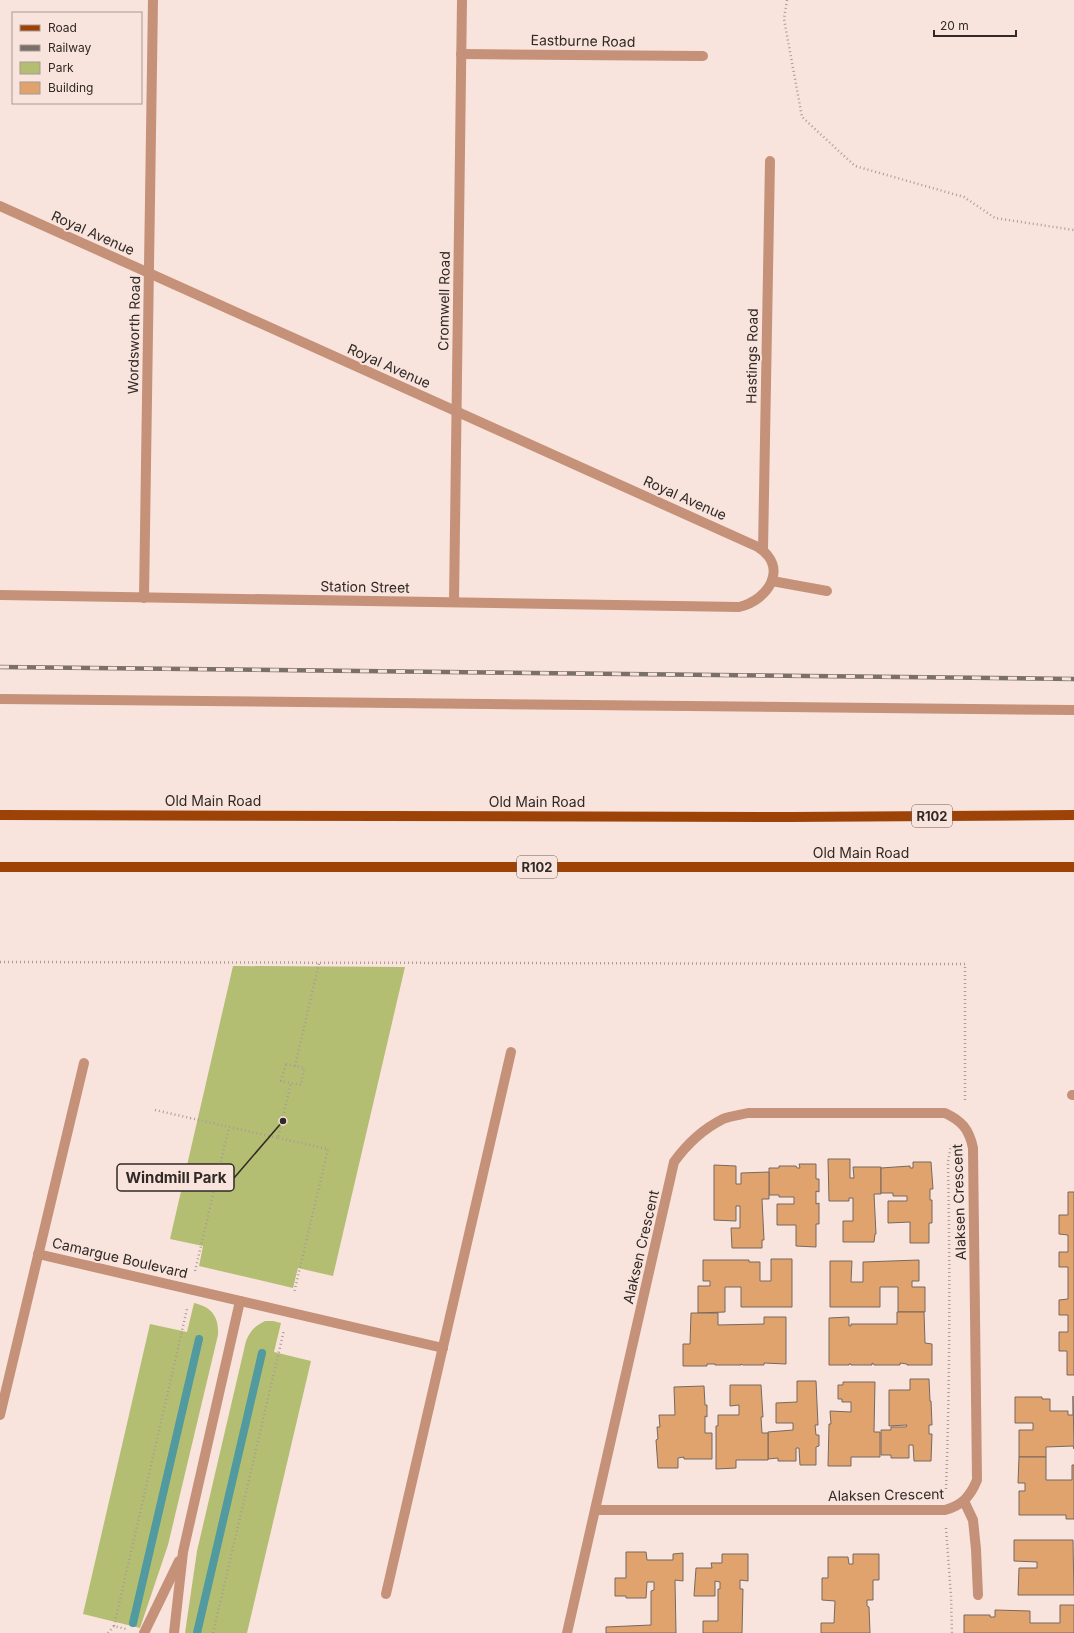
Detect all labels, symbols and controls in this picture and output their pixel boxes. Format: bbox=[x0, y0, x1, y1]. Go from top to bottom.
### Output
legend bbox=[12, 12, 142, 104]
scale bar bbox=[934, 12, 1016, 38]
text: 20 m bbox=[940, 18, 969, 33]
text: Road bbox=[48, 20, 77, 35]
street label: Eastburne Road bbox=[531, 31, 636, 50]
text: Railway bbox=[48, 40, 92, 55]
text: Park bbox=[48, 60, 74, 75]
text: Building bbox=[48, 80, 93, 95]
street label: Royal Avenue bbox=[49, 207, 137, 258]
street label: Cromwell Road bbox=[434, 251, 453, 351]
street label: Wordsworth Road bbox=[124, 276, 143, 394]
street label: Hastings Road bbox=[742, 308, 761, 404]
street label: Royal Avenue bbox=[345, 340, 433, 391]
street label: Royal Avenue bbox=[641, 472, 729, 523]
street label: Station Street bbox=[320, 577, 410, 596]
street label: Old Main Road bbox=[165, 792, 261, 809]
street label: Old Main Road bbox=[489, 793, 585, 810]
road number: R102 bbox=[912, 805, 952, 827]
street label: Old Main Road bbox=[813, 844, 909, 861]
road number: R102 bbox=[517, 856, 557, 878]
street label: Alaksen Crescent bbox=[948, 1143, 969, 1260]
callout: Windmill Park bbox=[117, 1164, 234, 1191]
text: Windmill Park bbox=[125, 1168, 227, 1187]
street label: Alaksen Crescent bbox=[619, 1188, 662, 1305]
street label: Camargue Boulevard bbox=[51, 1234, 190, 1281]
street label: Alaksen Crescent bbox=[828, 1485, 945, 1504]

